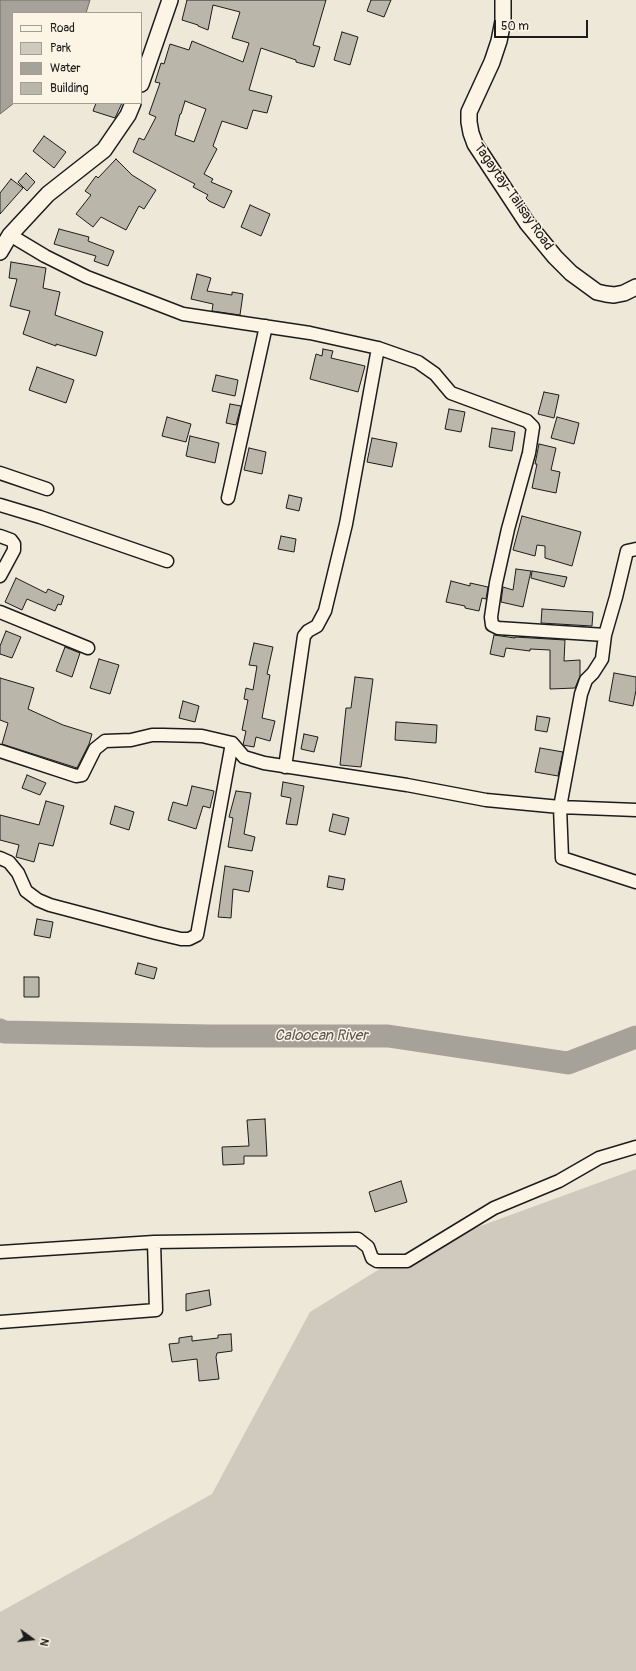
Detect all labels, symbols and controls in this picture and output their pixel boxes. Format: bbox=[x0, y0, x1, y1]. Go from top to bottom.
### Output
legend bbox=[12, 12, 142, 104]
scale bar bbox=[496, 12, 590, 38]
text: 50 m bbox=[501, 19, 529, 34]
text: Road bbox=[50, 21, 75, 36]
text: Park bbox=[50, 41, 71, 56]
text: Water bbox=[50, 61, 81, 76]
text: Building bbox=[50, 81, 89, 96]
street label: Tagaytay-Talisay Road bbox=[470, 140, 556, 254]
water label: Caloocan River bbox=[274, 1027, 368, 1045]
north arrow bbox=[12, 1619, 52, 1659]
text: N bbox=[37, 1637, 51, 1648]

